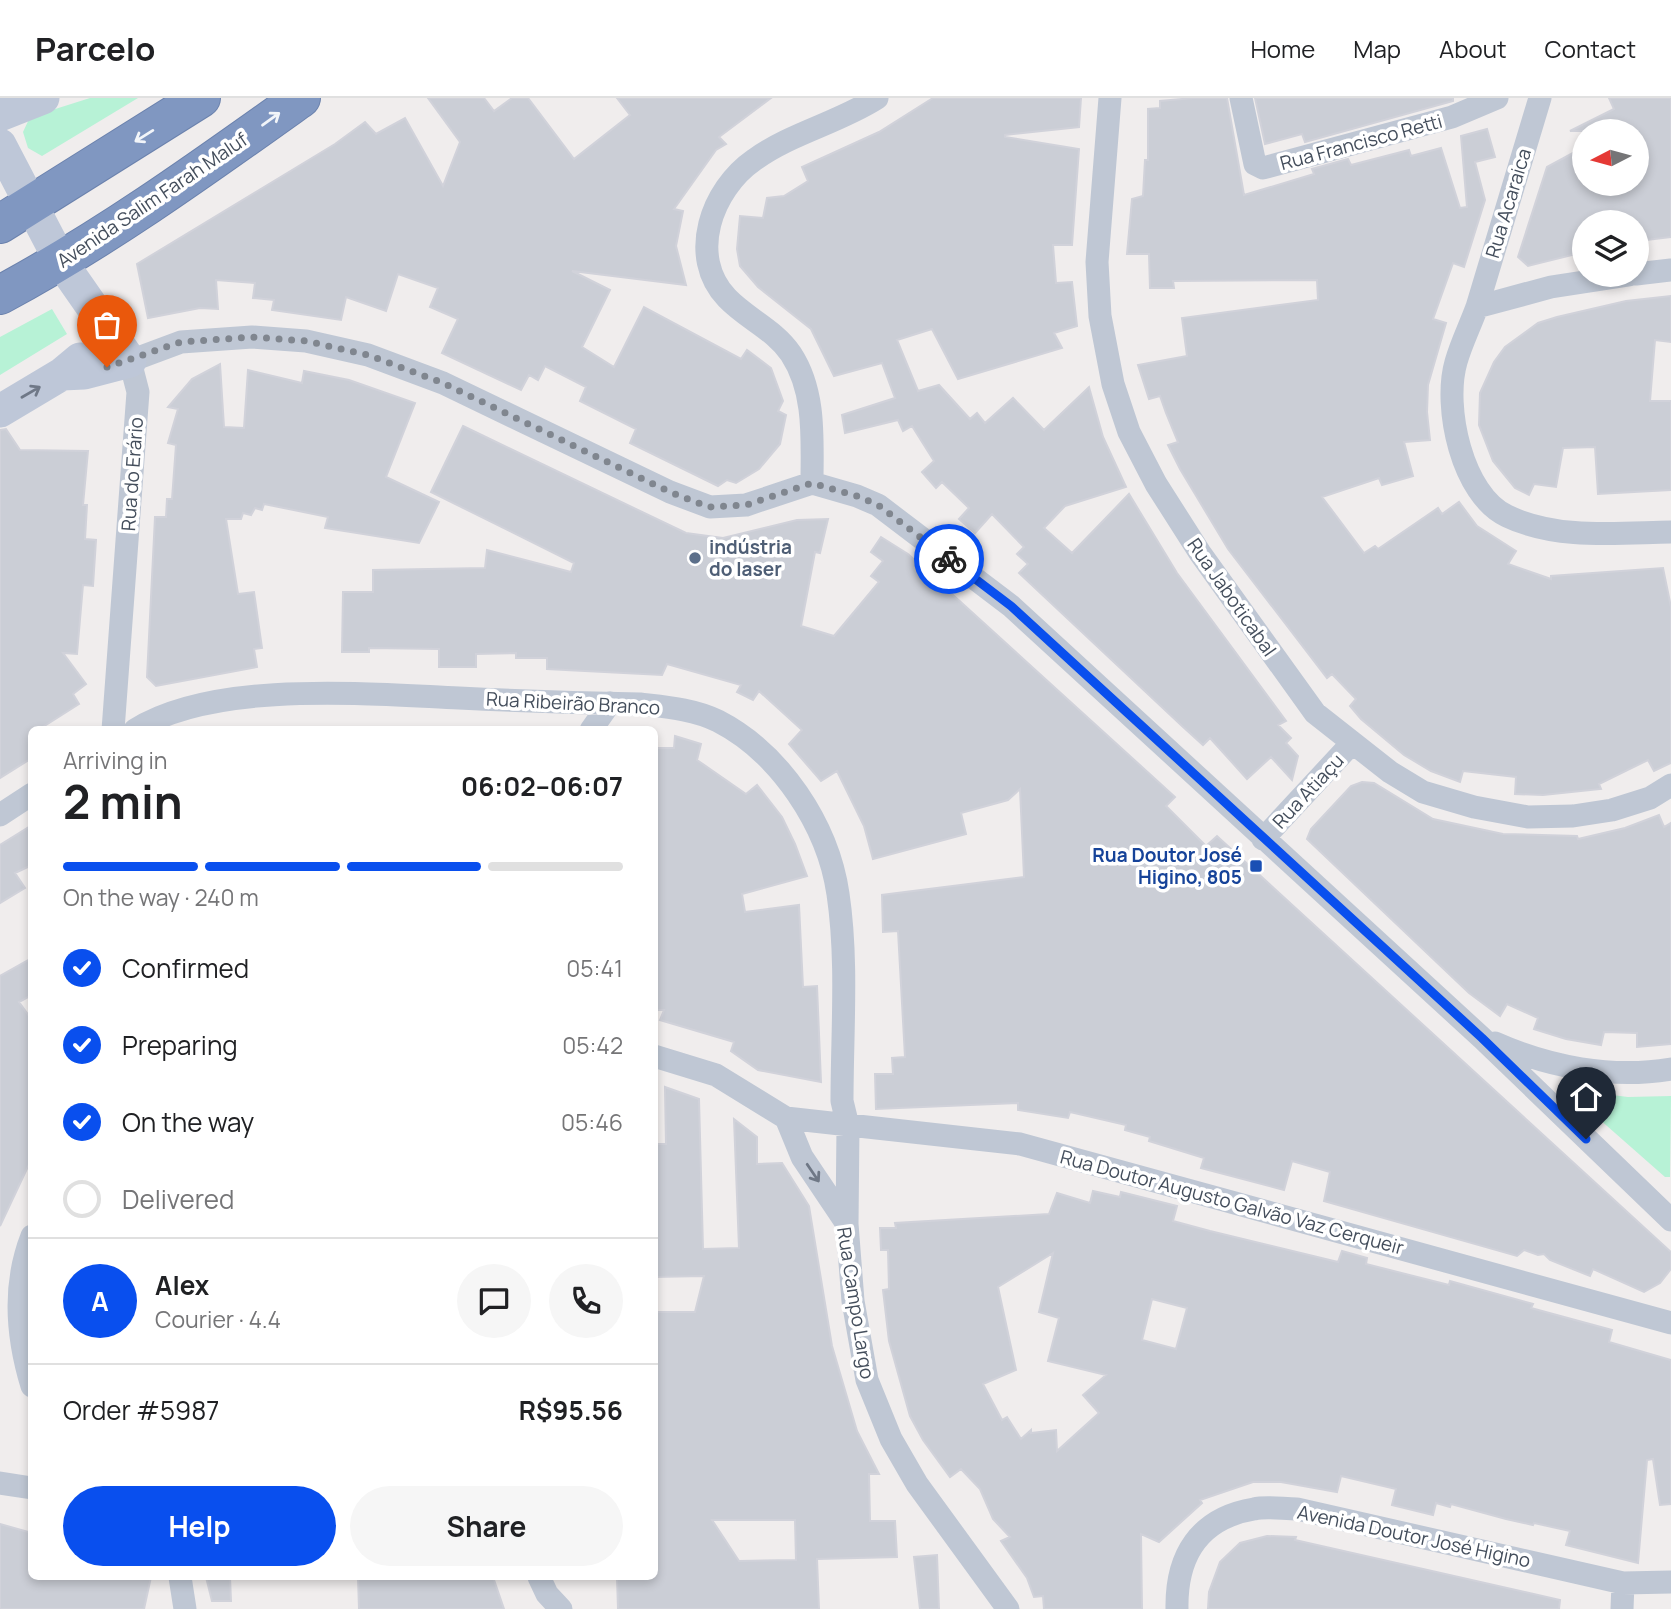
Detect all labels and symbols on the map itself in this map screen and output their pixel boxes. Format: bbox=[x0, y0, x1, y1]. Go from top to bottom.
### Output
street label: Rua Francisco Retti bbox=[1277, 108, 1445, 176]
one-way arrow bbox=[261, 112, 280, 127]
north arrow bbox=[1572, 119, 1648, 196]
street label: Avenida Salim Farah Maluf bbox=[52, 126, 253, 274]
one-way arrow bbox=[135, 129, 155, 143]
street label: Rua Acaraica bbox=[1479, 145, 1537, 261]
pin bbox=[77, 295, 137, 367]
one-way arrow bbox=[20, 384, 40, 398]
street label: Rua do Erário bbox=[115, 416, 149, 532]
courier bbox=[914, 524, 984, 594]
street label: Rua Jaboticabal bbox=[1182, 533, 1282, 661]
place label: indústria do laser bbox=[709, 534, 792, 582]
marker: indústria do laser bbox=[687, 550, 703, 566]
street label: Rua Ribeirão Branco bbox=[485, 685, 661, 721]
street label: Rua Atiaçu bbox=[1267, 748, 1349, 834]
place label: Rua Doutor José Higino, 805 bbox=[1092, 842, 1242, 890]
marker: Rua Doutor José Higino, 805 bbox=[1248, 858, 1264, 874]
pin bbox=[1556, 1067, 1616, 1139]
street label: Rua Doutor Augusto Galvão Vaz Cerqueir bbox=[1057, 1144, 1407, 1260]
one-way arrow bbox=[806, 1163, 820, 1183]
street label: Rua Campo Largo bbox=[831, 1225, 881, 1381]
street label: Avenida Doutor José Higino bbox=[1295, 1499, 1533, 1573]

